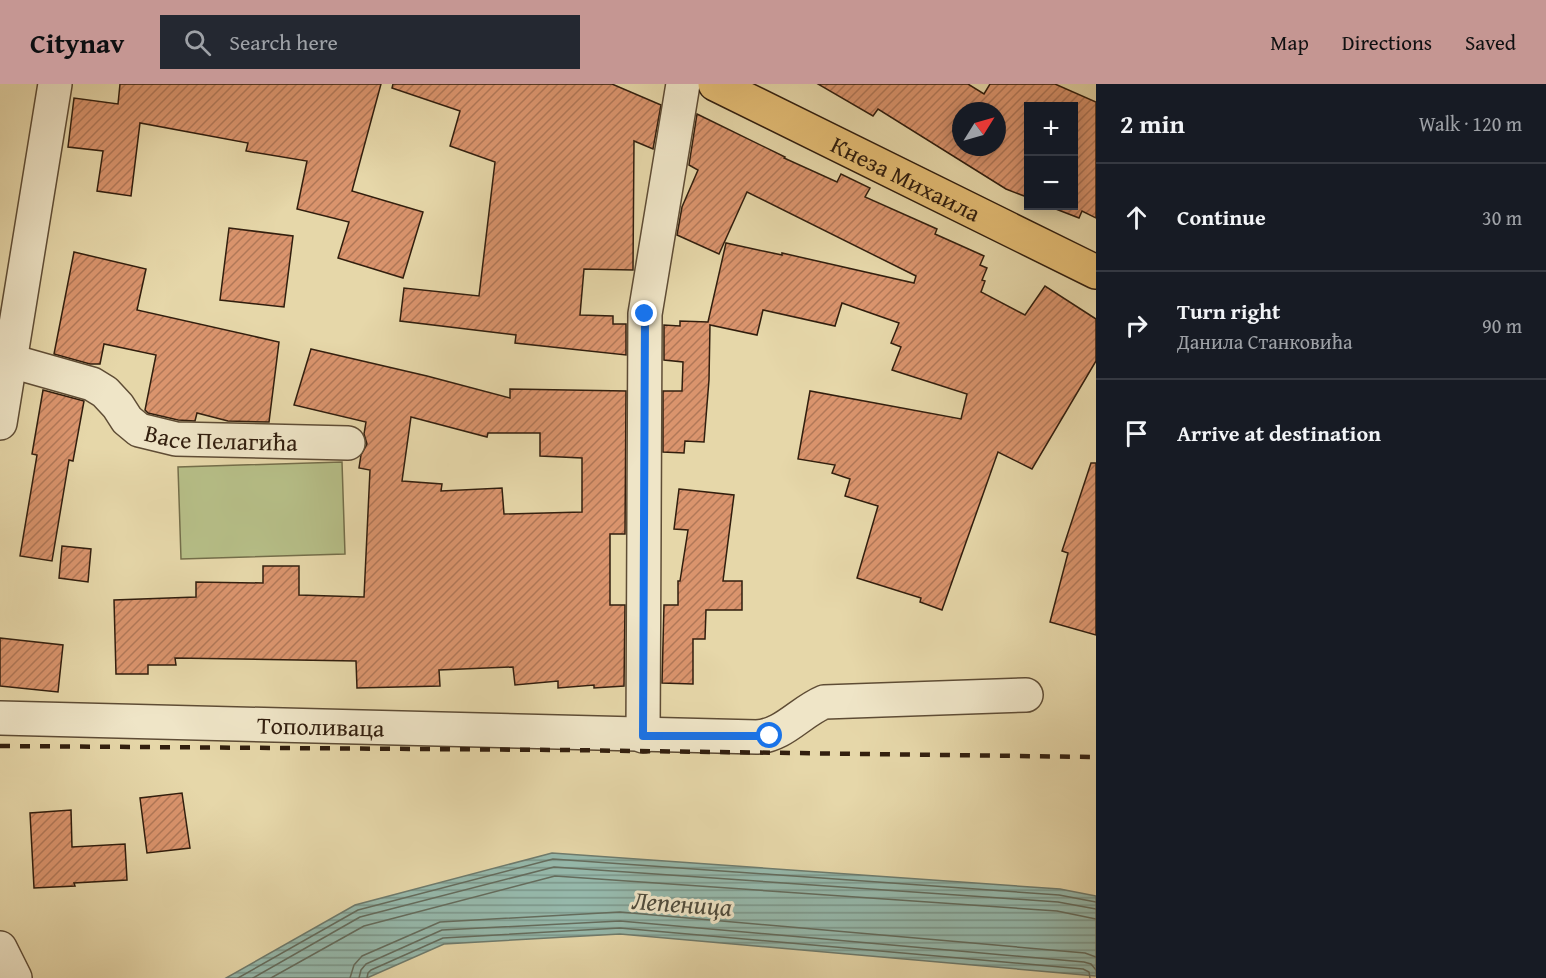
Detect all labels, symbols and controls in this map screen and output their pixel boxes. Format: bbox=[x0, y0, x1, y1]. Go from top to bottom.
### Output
search box bbox=[160, 15, 580, 69]
text: Citynav bbox=[30, 22, 124, 63]
icon: search bbox=[181, 26, 214, 59]
text: Search here bbox=[229, 26, 338, 58]
text: Map bbox=[1270, 27, 1309, 58]
text: Directions bbox=[1342, 27, 1432, 58]
text: Saved bbox=[1465, 27, 1516, 58]
north arrow bbox=[952, 102, 1006, 156]
map controls bbox=[1024, 102, 1078, 210]
button: + bbox=[1024, 102, 1078, 156]
text: 2 min bbox=[1120, 104, 1185, 143]
text: Walk · 120 m bbox=[1419, 109, 1522, 138]
street label: Кнеза Михаила bbox=[825, 127, 987, 230]
button: − bbox=[1024, 156, 1078, 210]
icon: ahead bbox=[1120, 201, 1153, 234]
text: Continue bbox=[1177, 201, 1266, 233]
text: 30 m bbox=[1482, 203, 1522, 232]
text: Turn right bbox=[1177, 295, 1280, 327]
route end bbox=[631, 300, 657, 326]
icon: right bbox=[1120, 309, 1153, 342]
text: 90 m bbox=[1482, 311, 1522, 340]
text: Данила Станковића bbox=[1177, 327, 1352, 356]
street label: Васе Пелагића bbox=[141, 415, 299, 459]
icon: arrive bbox=[1120, 417, 1153, 450]
text: Arrive at destination bbox=[1177, 417, 1381, 449]
street label: Тополиваца bbox=[257, 707, 386, 745]
route start bbox=[756, 722, 782, 748]
water label: Лепеница bbox=[630, 880, 734, 926]

